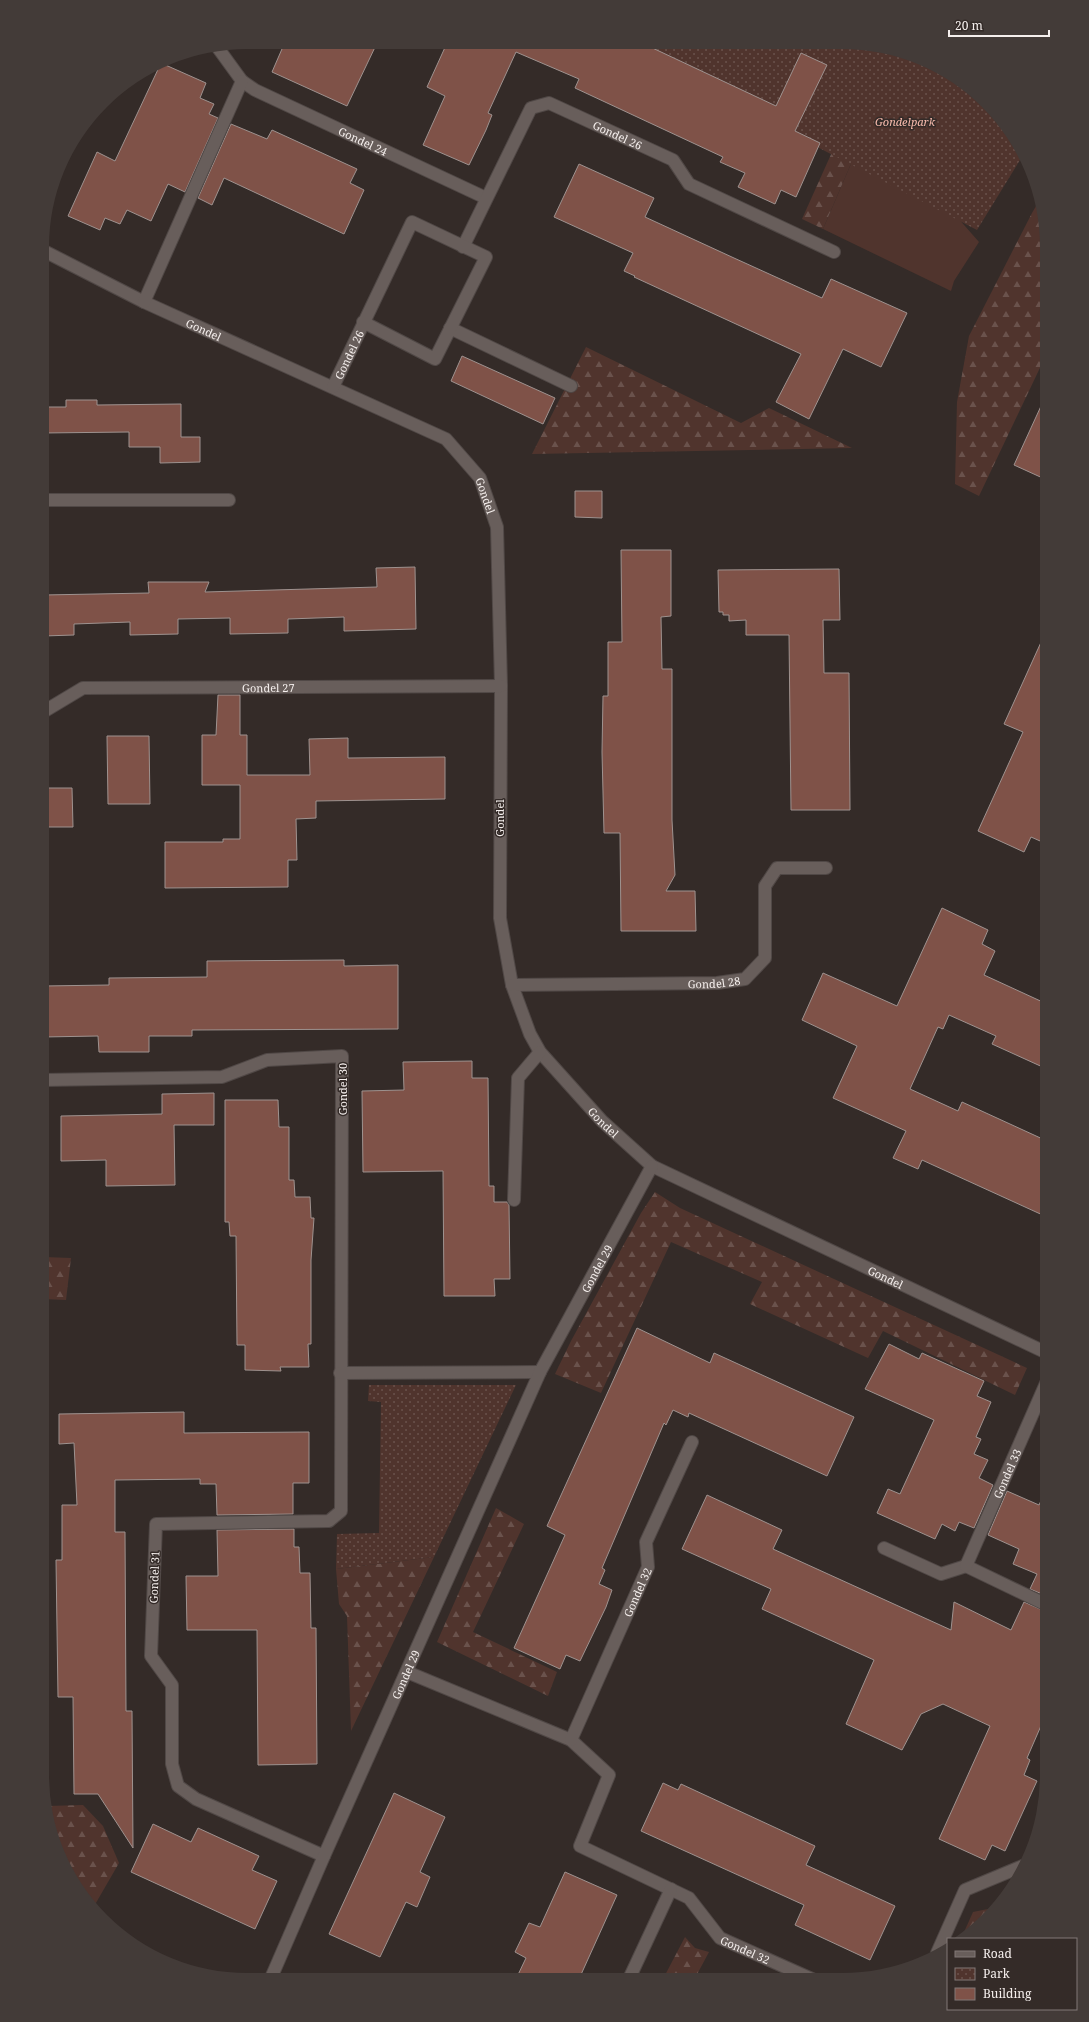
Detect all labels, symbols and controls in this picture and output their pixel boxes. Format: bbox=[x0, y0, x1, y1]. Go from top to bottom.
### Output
scale bar bbox=[949, 12, 1049, 38]
text: 20 m bbox=[955, 17, 983, 34]
park label: Gondelpark bbox=[875, 114, 936, 129]
street label: Gondel 26 bbox=[591, 117, 645, 152]
street label: Gondel 24 bbox=[336, 123, 390, 158]
street label: Gondel bbox=[184, 315, 225, 344]
street label: Gondel 26 bbox=[330, 328, 367, 381]
street label: Gondel bbox=[473, 475, 499, 516]
street label: Gondel 27 bbox=[242, 679, 295, 695]
street label: Gondel bbox=[492, 799, 507, 837]
street label: Gondel 28 bbox=[688, 972, 741, 991]
street label: Gondel 30 bbox=[335, 1063, 350, 1115]
street label: Gondel bbox=[585, 1103, 623, 1141]
street label: Gondel 29 bbox=[577, 1242, 616, 1295]
street label: Gondel bbox=[866, 1262, 906, 1292]
street label: Gondel 33 bbox=[989, 1446, 1024, 1501]
street label: Gondel 31 bbox=[146, 1550, 162, 1604]
street label: Gondel 32 bbox=[619, 1565, 654, 1619]
street label: Gondel 29 bbox=[388, 1647, 423, 1701]
street label: Gondel 32 bbox=[718, 1932, 772, 1967]
legend bbox=[947, 1938, 1077, 2010]
text: Road bbox=[983, 1945, 1013, 1962]
text: Park bbox=[983, 1965, 1011, 1982]
text: Building bbox=[983, 1985, 1032, 2002]

